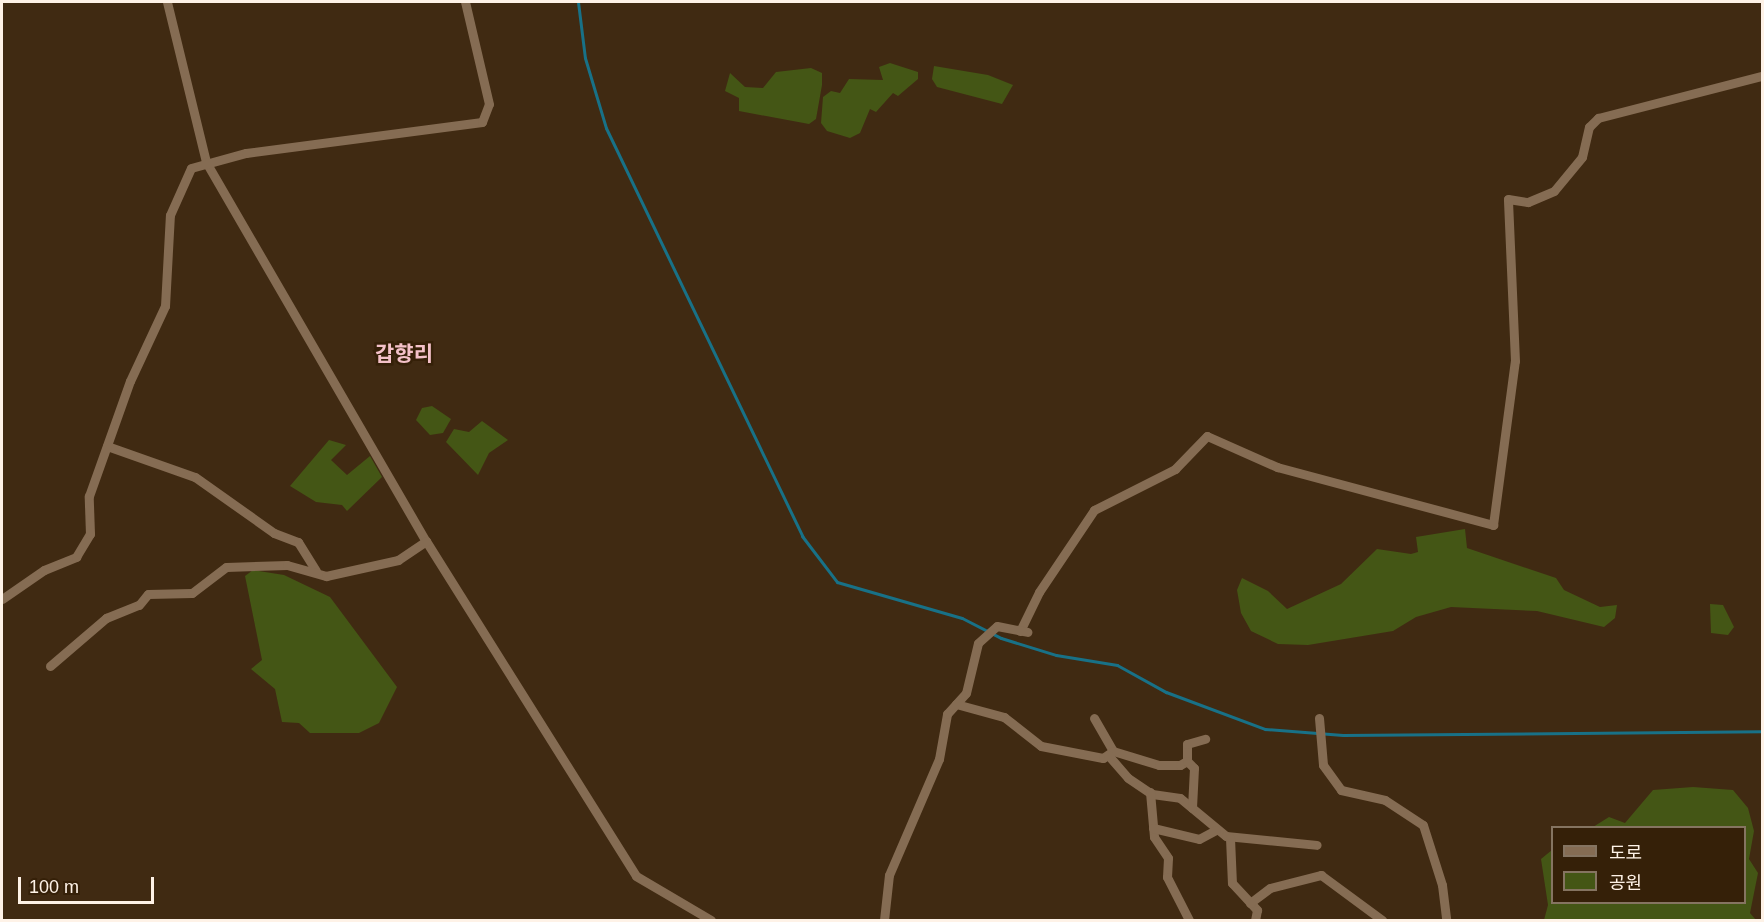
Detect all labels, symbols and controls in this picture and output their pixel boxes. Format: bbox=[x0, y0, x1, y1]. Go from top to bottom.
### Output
district label: 갑향리 bbox=[375, 341, 433, 367]
legend bbox=[1551, 826, 1746, 904]
text: 도로 bbox=[1609, 843, 1642, 863]
scale bar bbox=[21, 865, 158, 903]
text: 공원 bbox=[1609, 873, 1642, 893]
text: 100 m bbox=[29, 877, 79, 897]

